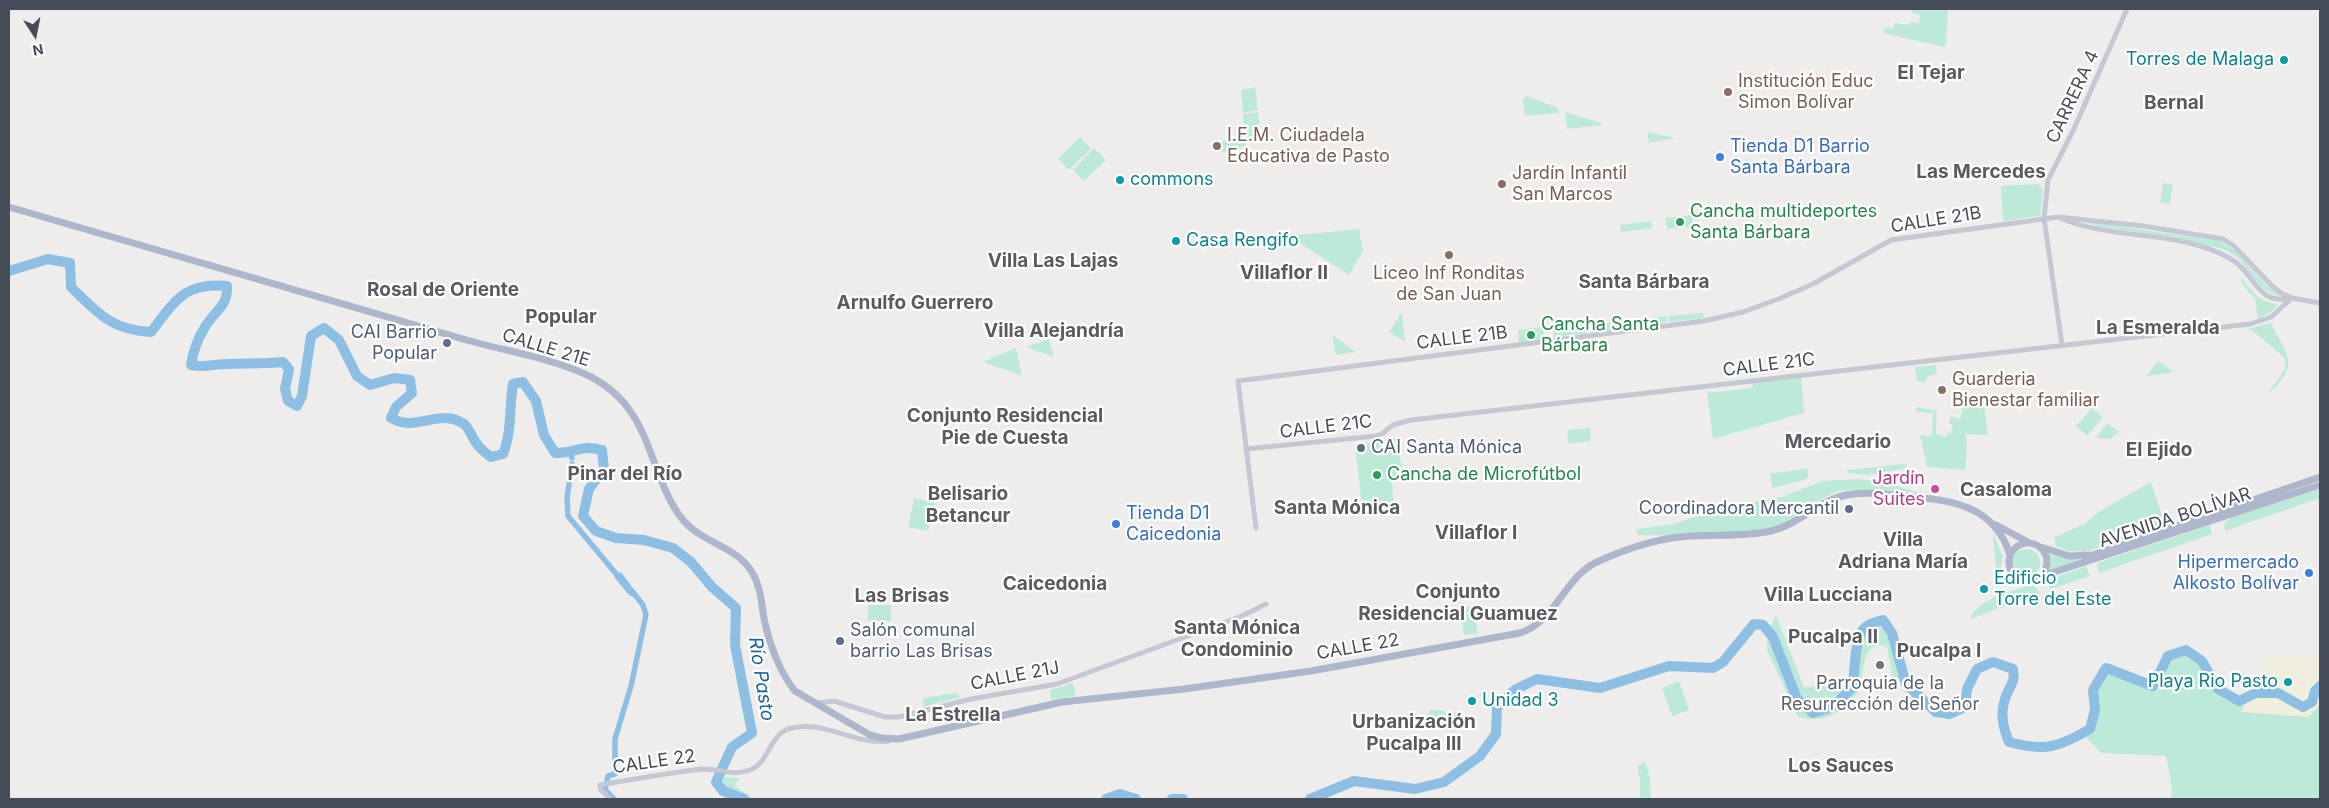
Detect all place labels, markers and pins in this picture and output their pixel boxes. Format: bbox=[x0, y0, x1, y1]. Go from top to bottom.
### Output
place label: Torres de Malaga bbox=[2126, 49, 2274, 71]
marker: Torres de Malaga bbox=[2278, 54, 2290, 66]
place label: Institución Educ Simon Bolívar bbox=[1738, 71, 1874, 114]
marker: Institución Educ Simon Bolívar bbox=[1722, 86, 1734, 98]
place label: I.E.M. Ciudadela Educativa de Pasto bbox=[1227, 125, 1390, 168]
place label: Tienda D1 Barrio Santa Bárbara bbox=[1730, 136, 1870, 178]
marker: I.E.M. Ciudadela Educativa de Pasto bbox=[1211, 140, 1223, 152]
marker: Tienda D1 Barrio Santa Bárbara bbox=[1714, 151, 1726, 163]
place label: Jardín Infantil San Marcos bbox=[1512, 163, 1627, 205]
place label: commons bbox=[1130, 169, 1214, 191]
marker: commons bbox=[1114, 174, 1126, 186]
marker: Jardín Infantil San Marcos bbox=[1496, 178, 1508, 190]
place label: Cancha multideportes Santa Bárbara bbox=[1690, 201, 1877, 243]
marker: Cancha multideportes Santa Bárbara bbox=[1674, 216, 1686, 228]
place label: Casa Rengifo bbox=[1186, 230, 1299, 252]
marker: Casa Rengifo bbox=[1170, 235, 1182, 247]
marker: Liceo Inf Ronditas de San Juan bbox=[1443, 249, 1455, 261]
place label: Liceo Inf Ronditas de San Juan bbox=[1373, 263, 1525, 306]
place label: Cancha Santa Bárbara bbox=[1541, 314, 1659, 356]
place label: CAI Barrio Popular bbox=[351, 322, 437, 364]
marker: Cancha Santa Bárbara bbox=[1525, 329, 1537, 341]
marker: CAI Barrio Popular bbox=[441, 337, 453, 349]
place label: Guarderia Bienestar familiar bbox=[1952, 369, 2099, 412]
marker: Guarderia Bienestar familiar bbox=[1936, 384, 1948, 396]
place label: CAI Santa Mónica bbox=[1371, 437, 1522, 459]
marker: CAI Santa Mónica bbox=[1355, 442, 1367, 454]
place label: Cancha de Microfútbol bbox=[1387, 464, 1581, 486]
place label: Jardín Suites bbox=[1872, 468, 1925, 510]
marker: Cancha de Microfútbol bbox=[1371, 469, 1383, 481]
marker: Jardín Suites bbox=[1929, 483, 1941, 495]
place label: Coordinadora Mercantil bbox=[1639, 498, 1839, 520]
place label: Tienda D1 Caicedonia bbox=[1126, 503, 1221, 546]
marker: Coordinadora Mercantil bbox=[1843, 503, 1855, 515]
marker: Tienda D1 Caicedonia bbox=[1110, 518, 1122, 530]
place label: Hipermercado Alkosto Bolívar bbox=[2173, 552, 2299, 594]
marker: Hipermercado Alkosto Bolívar bbox=[2303, 567, 2315, 579]
place label: Edificio Torre del Este bbox=[1994, 568, 2112, 610]
marker: Edificio Torre del Este bbox=[1978, 583, 1990, 595]
place label: Salón comunal barrio Las Brisas bbox=[850, 620, 993, 662]
marker: Salón comunal barrio Las Brisas bbox=[834, 635, 846, 647]
marker: Parroquia de la Resurrección del Señor bbox=[1874, 659, 1886, 671]
place label: Playa Rio Pasto bbox=[2148, 671, 2278, 693]
place label: Parroquia de la Resurrección del Señor bbox=[1781, 673, 1979, 716]
marker: Playa Rio Pasto bbox=[2282, 676, 2294, 688]
place label: Unidad 3 bbox=[1482, 690, 1559, 712]
marker: Unidad 3 bbox=[1466, 695, 1478, 707]

